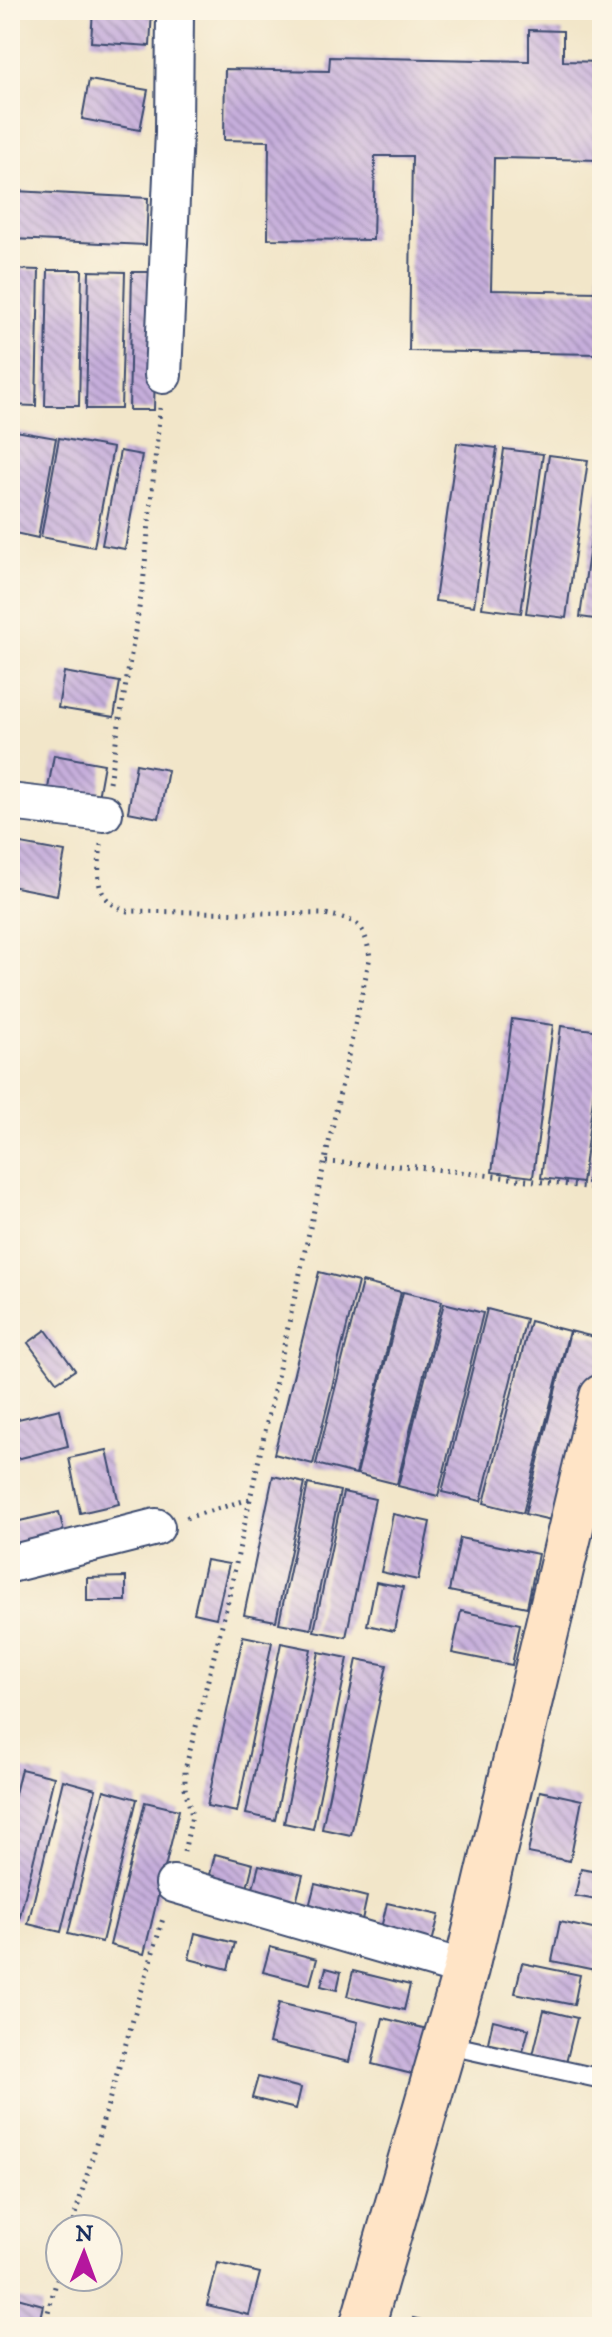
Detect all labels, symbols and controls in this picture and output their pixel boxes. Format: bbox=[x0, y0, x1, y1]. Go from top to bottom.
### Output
north arrow bbox=[44, 2213, 124, 2293]
text: N bbox=[75, 2221, 94, 2248]

